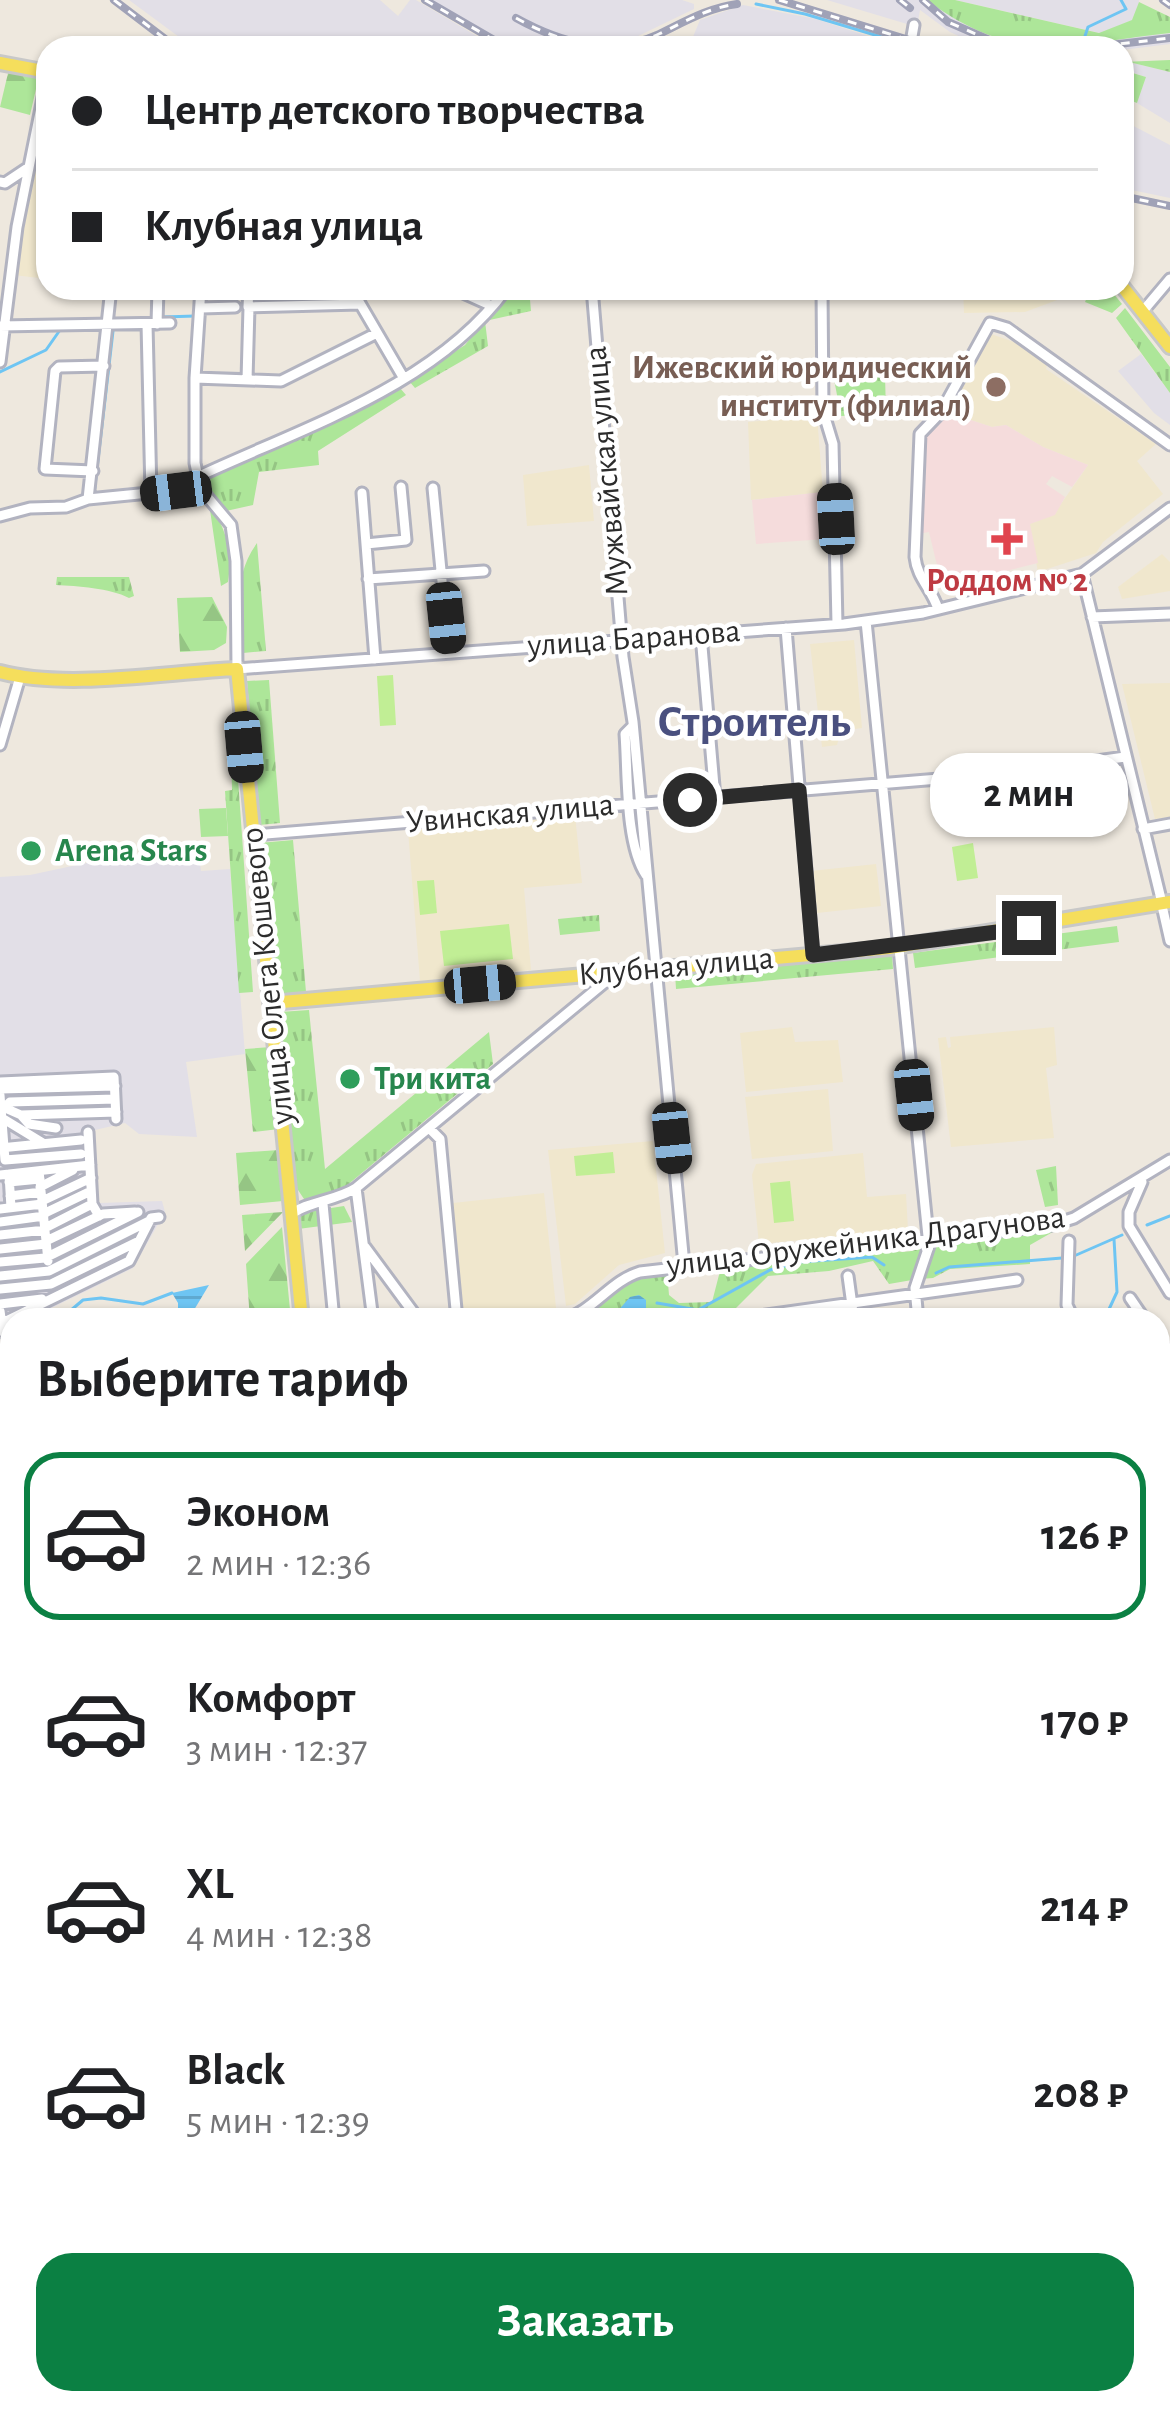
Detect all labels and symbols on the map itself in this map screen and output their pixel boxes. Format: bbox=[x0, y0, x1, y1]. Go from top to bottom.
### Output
street label: Мужвайская улица bbox=[580, 345, 634, 597]
place label: Ижевский юридический институт (филиал) bbox=[632, 352, 972, 423]
marker: Ижевский юридический институт (филиал) bbox=[983, 374, 1009, 400]
car bbox=[138, 469, 214, 513]
car bbox=[816, 482, 856, 556]
marker: Роддом № 2 bbox=[991, 523, 1023, 555]
place label: Роддом № 2 bbox=[926, 565, 1088, 598]
car bbox=[424, 580, 468, 656]
street label: улица Баранова bbox=[526, 615, 741, 663]
district label: Строитель bbox=[657, 700, 851, 745]
car bbox=[223, 710, 265, 784]
callout: 2 мин bbox=[930, 754, 1128, 838]
route start bbox=[663, 773, 717, 827]
street label: Увинская улица bbox=[405, 788, 615, 840]
street label: улица Олега Кошевого bbox=[236, 826, 300, 1127]
place label: Arena Stars bbox=[55, 835, 207, 868]
marker: Arena Stars bbox=[18, 838, 44, 864]
route end bbox=[1002, 901, 1056, 955]
street label: Клубная улица bbox=[577, 942, 775, 992]
car bbox=[443, 963, 517, 1005]
car bbox=[892, 1057, 936, 1133]
place label: Три кита bbox=[374, 1063, 491, 1096]
marker: Три кита bbox=[337, 1066, 363, 1092]
car bbox=[650, 1100, 694, 1176]
street label: улица Оружейника Драгунова bbox=[664, 1201, 1067, 1283]

